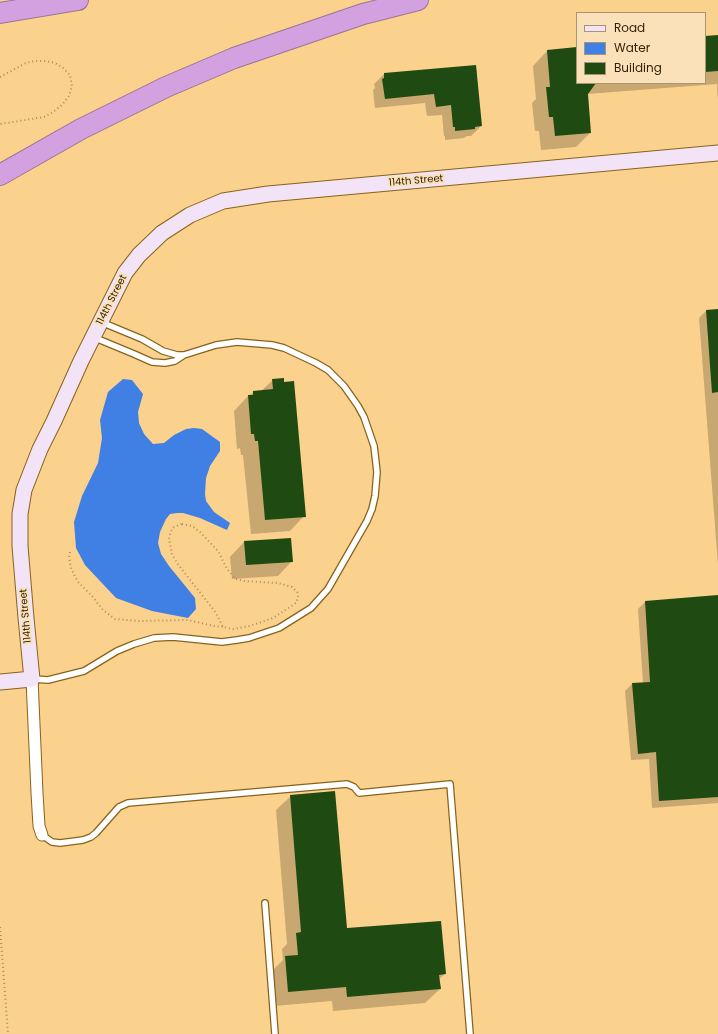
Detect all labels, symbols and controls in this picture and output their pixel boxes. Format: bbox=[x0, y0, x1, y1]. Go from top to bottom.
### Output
legend bbox=[576, 12, 706, 84]
text: Road bbox=[614, 19, 645, 36]
text: Water bbox=[614, 39, 650, 56]
text: Building bbox=[614, 59, 662, 76]
street label: 114th Street bbox=[388, 173, 444, 189]
street label: 114th Street bbox=[94, 273, 130, 327]
street label: 114th Street bbox=[18, 588, 34, 644]

